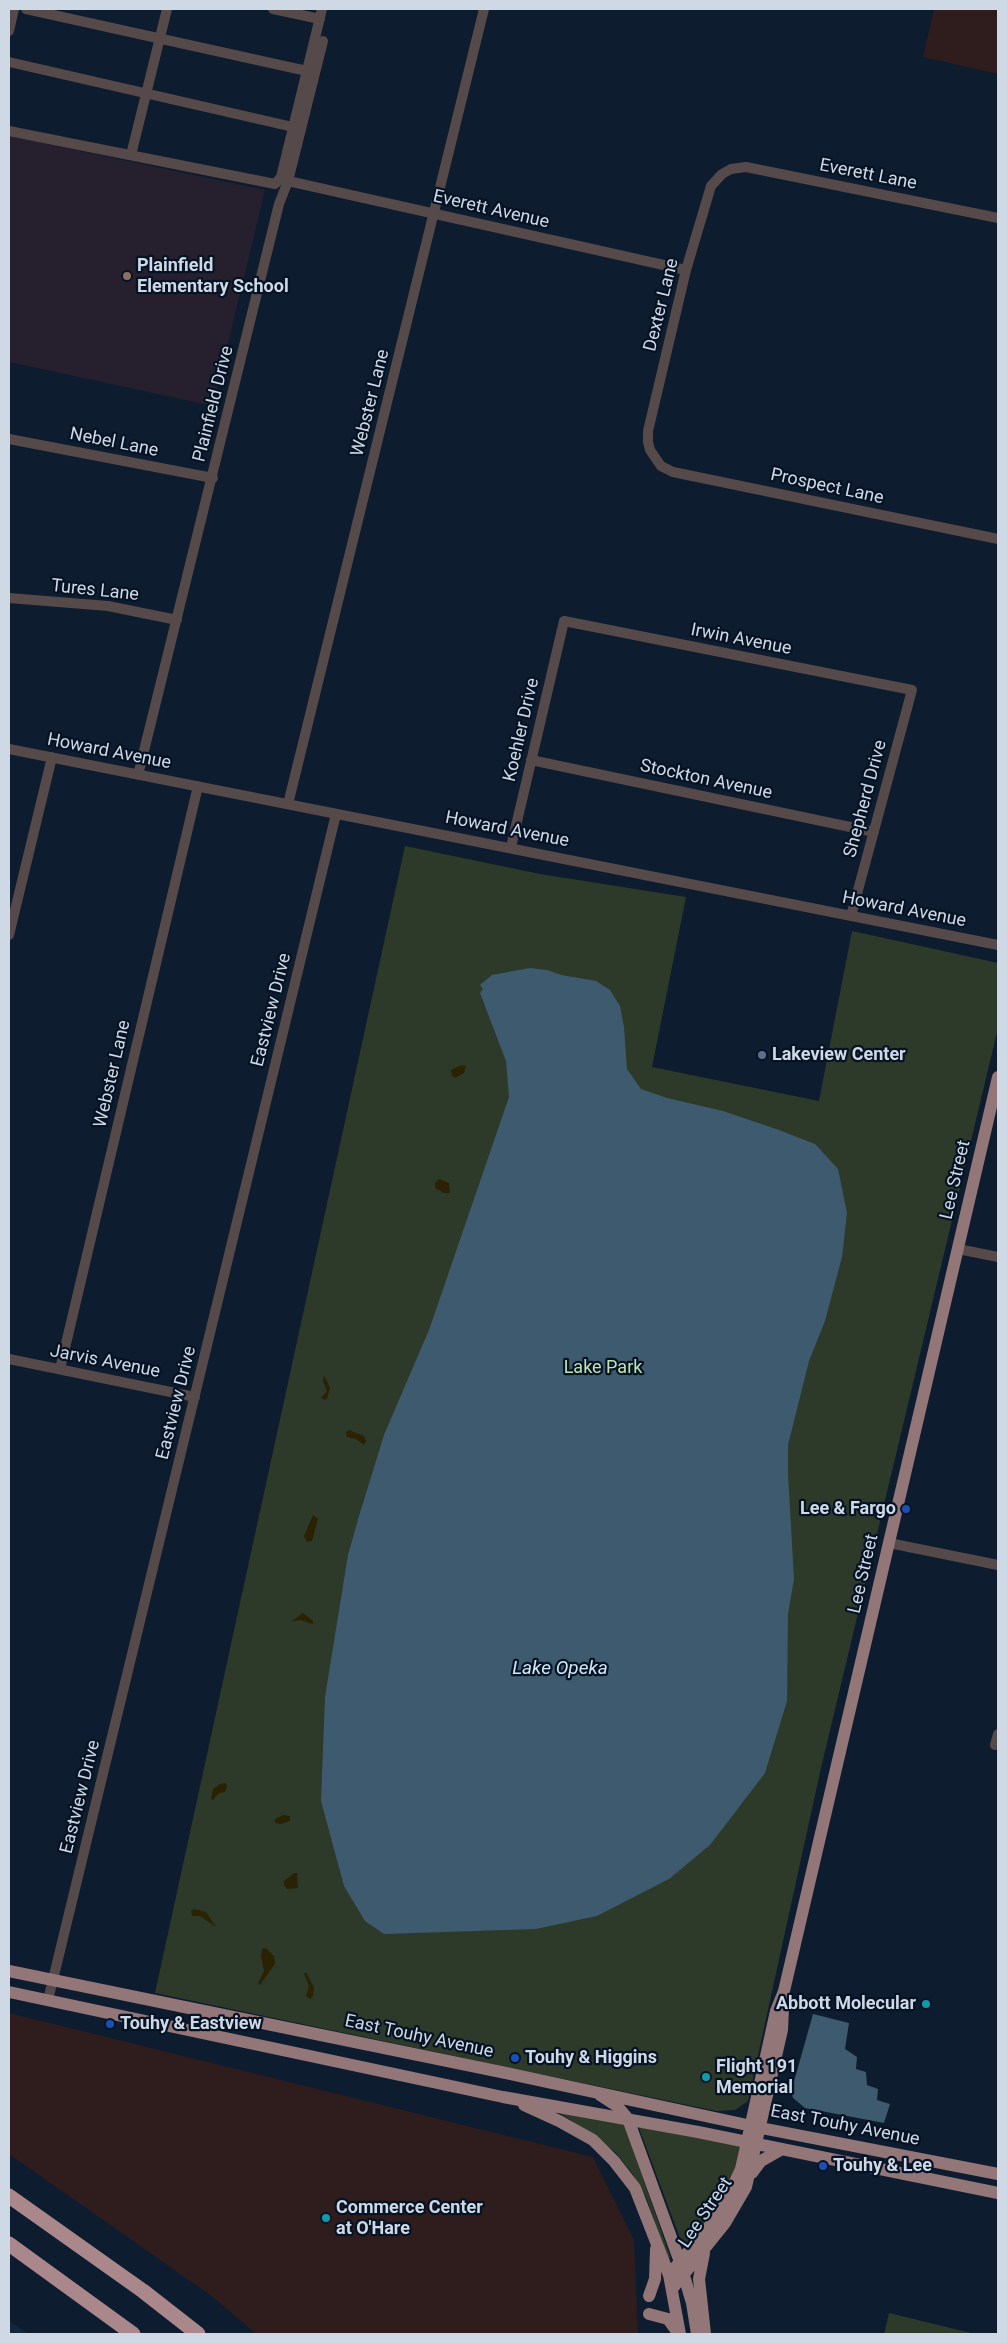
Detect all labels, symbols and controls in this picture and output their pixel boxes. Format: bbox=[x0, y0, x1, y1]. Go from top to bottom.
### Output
street label: Everett Lane bbox=[817, 155, 919, 195]
street label: Everett Avenue bbox=[431, 186, 551, 234]
place label: Plainfield Elementary School bbox=[137, 255, 289, 298]
street label: Dexter Lane bbox=[640, 256, 684, 354]
marker: Plainfield Elementary School bbox=[121, 270, 133, 282]
street label: Plainfield Drive bbox=[189, 344, 239, 464]
street label: Webster Lane bbox=[347, 347, 395, 459]
street label: Nebel Lane bbox=[68, 424, 160, 462]
street label: Prospect Lane bbox=[768, 464, 886, 510]
street label: Tures Lane bbox=[50, 576, 140, 606]
street label: Irwin Avenue bbox=[689, 620, 793, 660]
street label: Koehler Drive bbox=[500, 676, 544, 784]
street label: Howard Avenue bbox=[45, 729, 173, 775]
street label: Shepherd Drive bbox=[840, 738, 892, 860]
street label: Stockton Avenue bbox=[638, 755, 774, 805]
street label: Howard Avenue bbox=[443, 807, 571, 853]
street label: Howard Avenue bbox=[840, 887, 968, 933]
street label: Eastview Drive bbox=[247, 951, 297, 1069]
street label: Webster Lane bbox=[90, 1018, 136, 1130]
place label: Lakeview Center bbox=[772, 1044, 906, 1066]
marker: Lakeview Center bbox=[756, 1049, 768, 1061]
street label: Lee Street bbox=[936, 1138, 976, 1222]
street label: Jarvis Avenue bbox=[48, 1341, 162, 1383]
street label: Eastview Drive bbox=[152, 1344, 202, 1462]
park label: Lake Park bbox=[564, 1357, 642, 1379]
place label: Lee & Fargo bbox=[800, 1498, 896, 1520]
marker: Lee & Fargo bbox=[900, 1503, 912, 1515]
street label: Lee Street bbox=[844, 1532, 884, 1616]
water label: Lake Opeka bbox=[512, 1658, 608, 1680]
street label: Eastview Drive bbox=[56, 1738, 106, 1856]
place label: Abbott Molecular bbox=[776, 1993, 916, 2015]
marker: Abbott Molecular bbox=[920, 1998, 932, 2010]
street label: East Touhy Avenue bbox=[343, 2011, 495, 2063]
place label: Touhy & Eastview bbox=[120, 2013, 262, 2035]
marker: Touhy & Eastview bbox=[104, 2018, 116, 2030]
place label: Touhy & Higgins bbox=[525, 2047, 657, 2069]
marker: Touhy & Higgins bbox=[509, 2052, 521, 2064]
place label: Flight 191 Memorial bbox=[716, 2056, 797, 2098]
marker: Flight 191 Memorial bbox=[700, 2071, 712, 2083]
street label: East Touhy Avenue bbox=[769, 2101, 921, 2151]
place label: Touhy & Lee bbox=[833, 2155, 932, 2177]
marker: Touhy & Lee bbox=[817, 2160, 829, 2172]
street label: Lee Street bbox=[674, 2173, 738, 2253]
place label: Commerce Center at O'Hare bbox=[336, 2197, 483, 2240]
marker: Commerce Center at O'Hare bbox=[320, 2212, 332, 2224]

